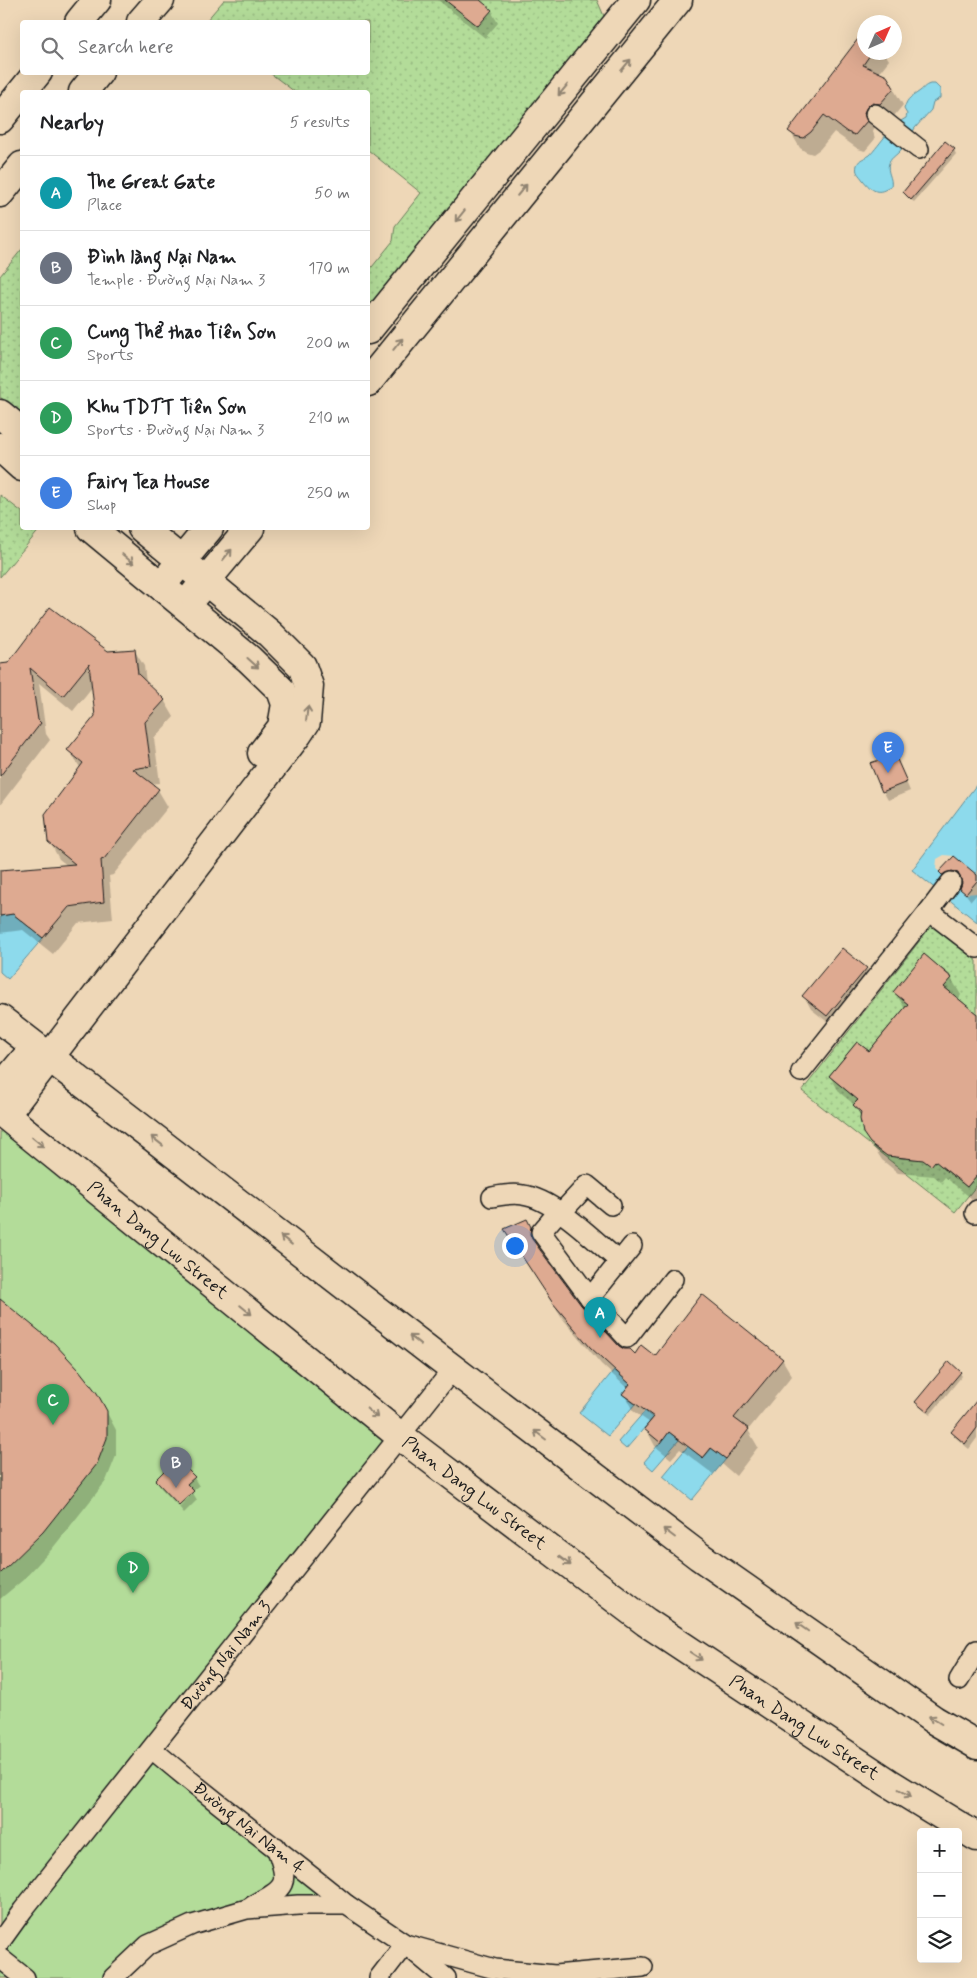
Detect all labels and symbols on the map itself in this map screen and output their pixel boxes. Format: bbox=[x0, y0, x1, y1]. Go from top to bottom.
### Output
north arrow bbox=[857, 15, 902, 60]
one-way arrow bbox=[620, 59, 632, 72]
one-way arrow bbox=[557, 84, 569, 97]
one-way arrow bbox=[517, 184, 528, 197]
one-way arrow bbox=[454, 209, 465, 222]
one-way arrow bbox=[393, 338, 404, 351]
one-way arrow bbox=[221, 548, 233, 561]
one-way arrow bbox=[122, 553, 135, 564]
one-way arrow bbox=[247, 657, 260, 669]
one-way arrow bbox=[302, 706, 312, 722]
pin: E bbox=[872, 732, 904, 773]
one-way arrow bbox=[31, 1136, 44, 1147]
one-way arrow bbox=[150, 1136, 164, 1146]
street label: Phan Dang Luu Street bbox=[82, 1176, 234, 1305]
your location bbox=[502, 1233, 528, 1259]
one-way arrow bbox=[280, 1235, 293, 1246]
pin: A bbox=[584, 1297, 616, 1338]
one-way arrow bbox=[239, 1305, 252, 1316]
one-way arrow bbox=[409, 1334, 422, 1345]
pin: C bbox=[37, 1384, 69, 1425]
one-way arrow bbox=[365, 1407, 378, 1418]
one-way arrow bbox=[533, 1430, 547, 1440]
street label: Phan Dang Luu Street bbox=[397, 1431, 551, 1556]
pin: B bbox=[160, 1447, 192, 1488]
one-way arrow bbox=[662, 1528, 676, 1538]
pin: D bbox=[117, 1552, 149, 1593]
one-way arrow bbox=[558, 1555, 571, 1566]
street label: Đường Nại Nam 3 bbox=[175, 1596, 277, 1715]
one-way arrow bbox=[796, 1622, 809, 1633]
one-way arrow bbox=[689, 1651, 703, 1661]
street label: Phan Dang Luu Street bbox=[724, 1670, 884, 1786]
one-way arrow bbox=[928, 1715, 942, 1726]
street label: Đường Nại Nam 4 bbox=[188, 1777, 309, 1880]
one-way arrow bbox=[897, 1789, 911, 1799]

